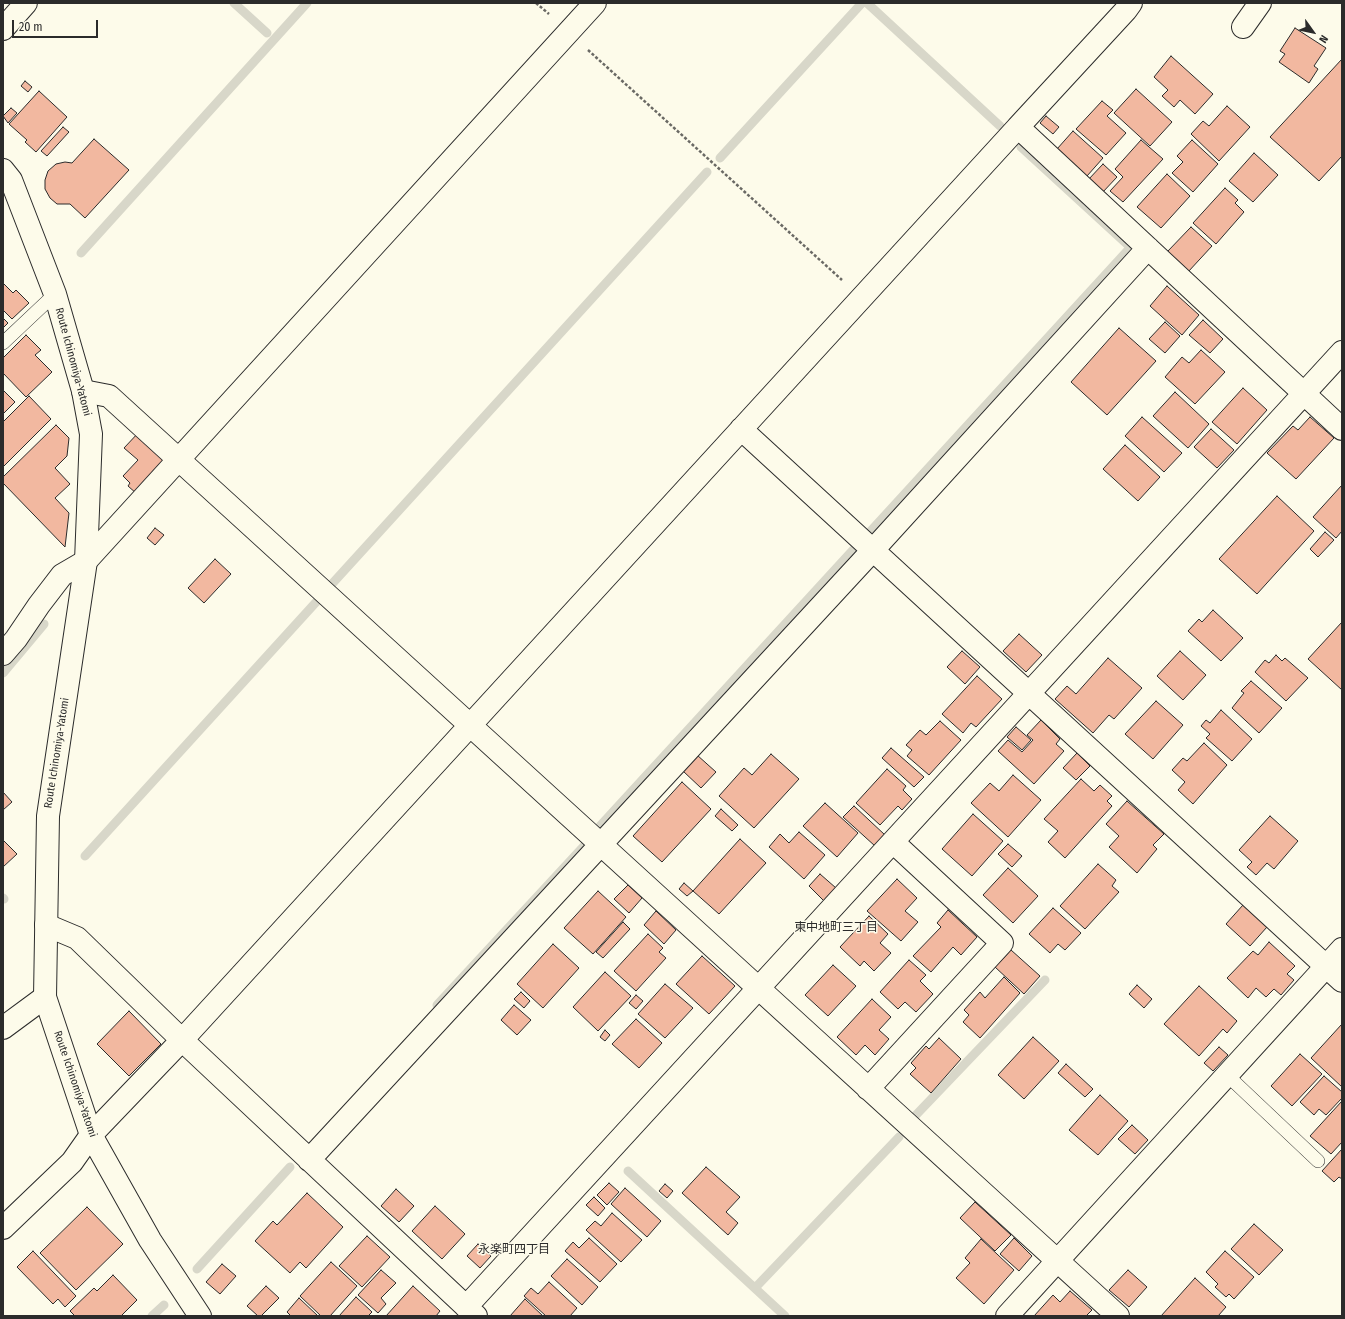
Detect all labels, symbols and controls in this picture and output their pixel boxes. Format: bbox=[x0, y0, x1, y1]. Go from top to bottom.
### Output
scale bar bbox=[14, 12, 100, 38]
north arrow bbox=[1293, 12, 1333, 52]
text: 20 m bbox=[19, 20, 43, 34]
text: N bbox=[1316, 33, 1331, 45]
street label: Route Ichinomiya-Yatomi bbox=[52, 306, 94, 418]
street label: Route Ichinomiya-Yatomi bbox=[42, 697, 72, 809]
district label: 東中地町三丁目 bbox=[794, 921, 878, 935]
street label: Route Ichinomiya-Yatomi bbox=[51, 1029, 99, 1139]
district label: 永楽町四丁目 bbox=[478, 1243, 550, 1257]

